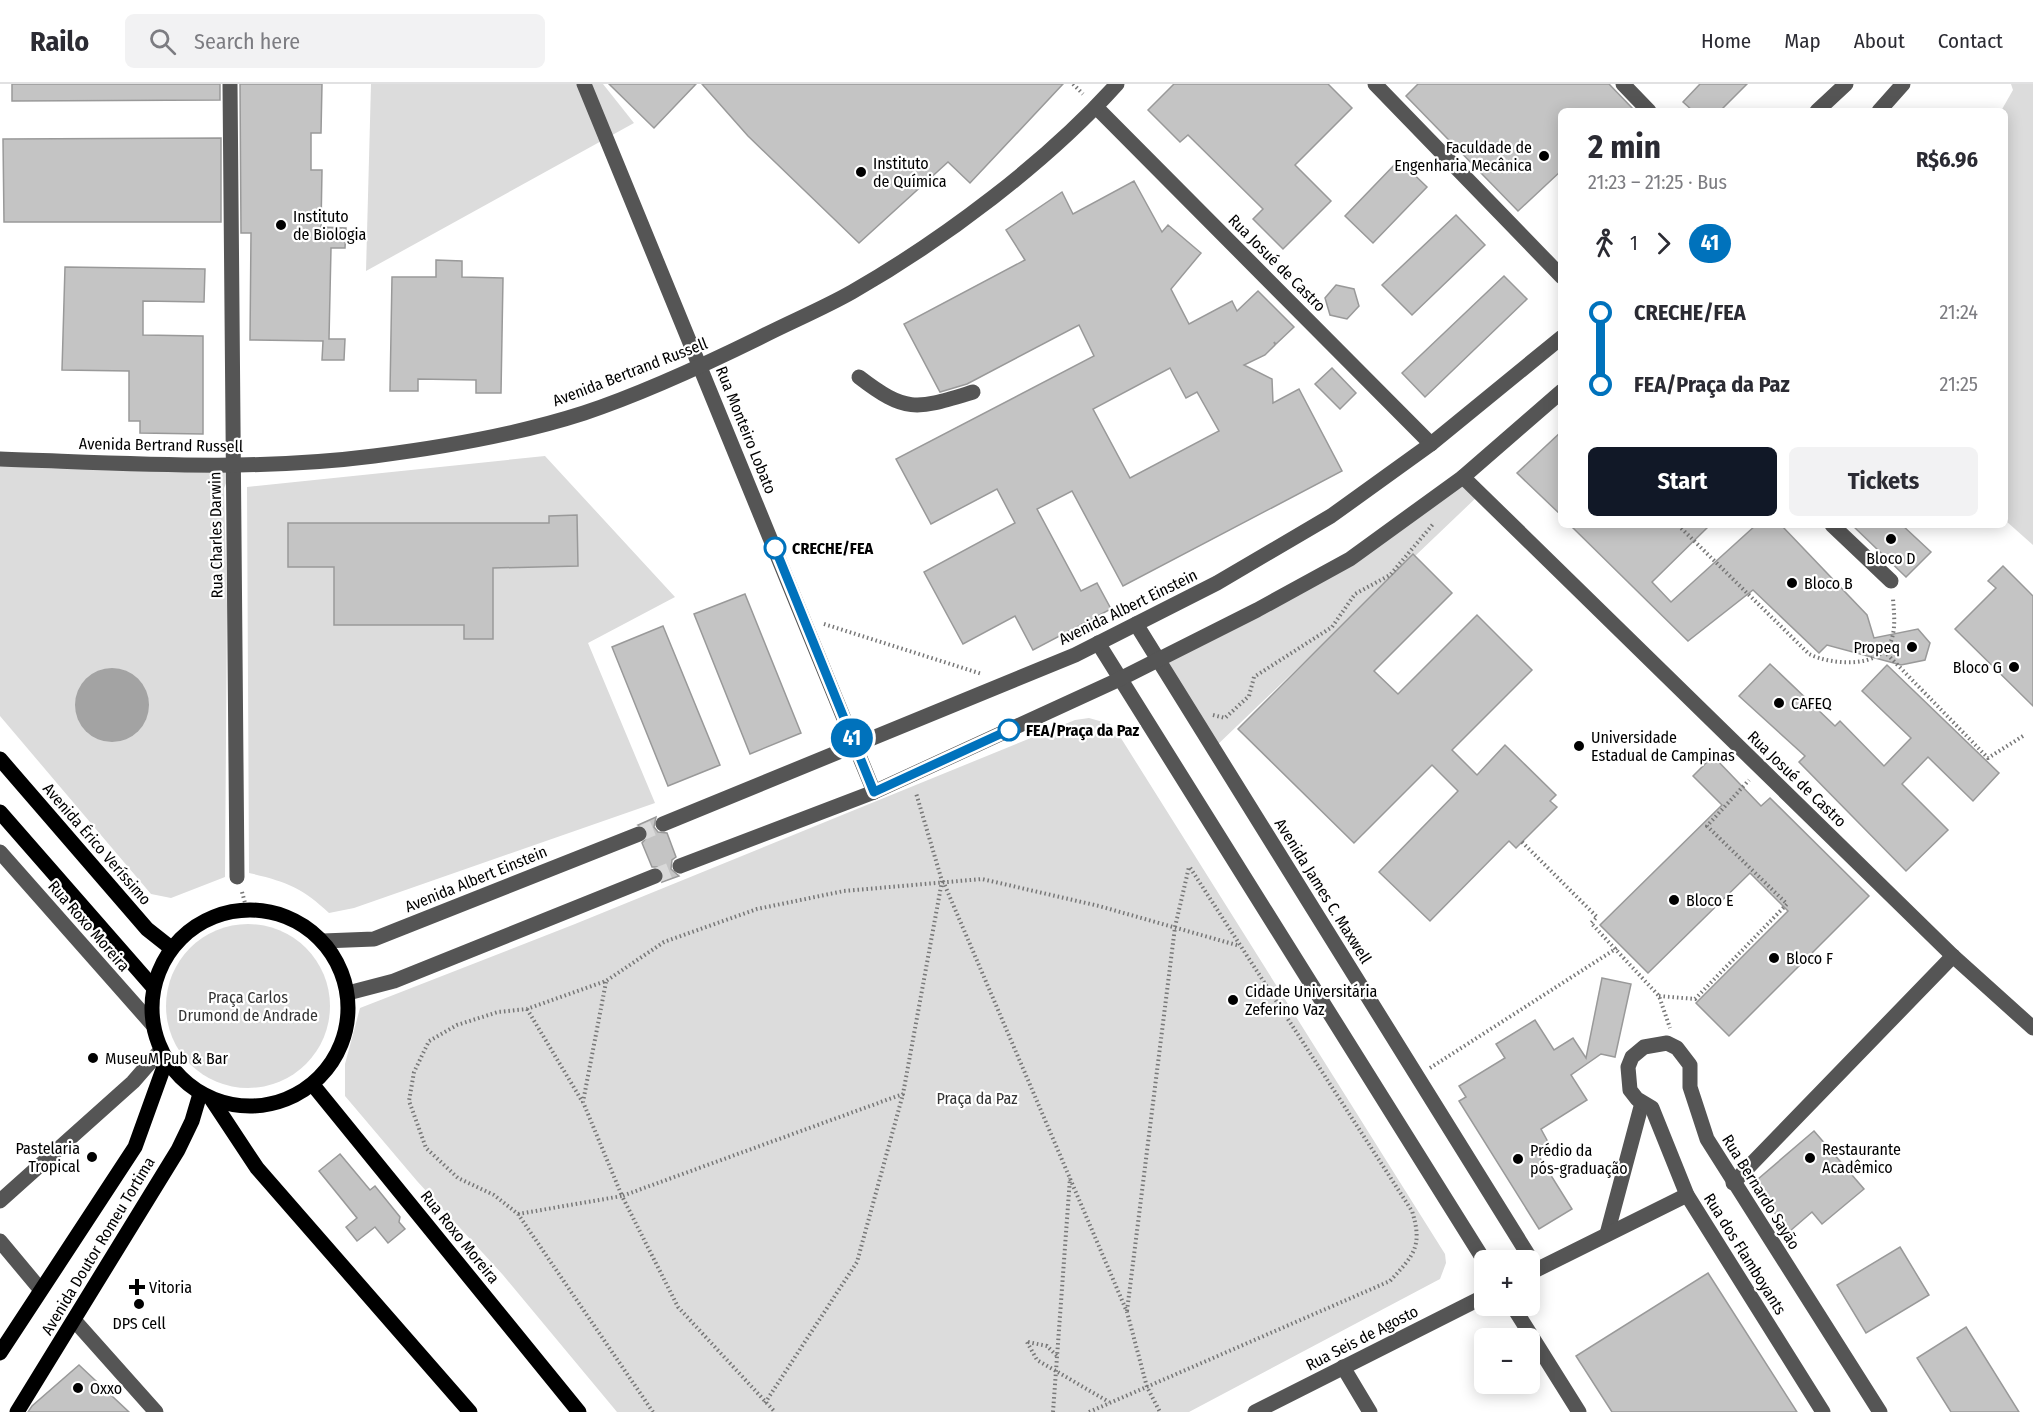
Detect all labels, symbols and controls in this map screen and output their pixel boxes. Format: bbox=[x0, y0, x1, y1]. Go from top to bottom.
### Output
search box bbox=[125, 14, 545, 68]
text: Railo bbox=[30, 25, 89, 58]
icon: search bbox=[146, 25, 179, 58]
text: Search here bbox=[194, 28, 300, 55]
text: Home bbox=[1701, 28, 1751, 54]
text: Map bbox=[1784, 28, 1821, 54]
text: About bbox=[1854, 28, 1905, 54]
text: Contact bbox=[1938, 28, 2003, 54]
text: 2 min bbox=[1588, 127, 1661, 167]
place label: Faculdade de Engenharia Mecânica bbox=[1394, 138, 1532, 175]
text: R$6.96 bbox=[1916, 146, 1978, 173]
marker: Faculdade de Engenharia Mecânica bbox=[1537, 149, 1551, 163]
place label: Instituto de Química bbox=[873, 154, 947, 191]
marker: Instituto de Química bbox=[854, 165, 868, 179]
text: 21:23 – 21:25 · Bus bbox=[1588, 170, 1727, 194]
place label: Instituto de Biologia bbox=[293, 207, 367, 244]
street label: Rua Josué de Castro bbox=[1224, 210, 1330, 316]
marker: Instituto de Biologia bbox=[274, 218, 288, 232]
icon: walk bbox=[1588, 227, 1621, 260]
icon: forward bbox=[1647, 227, 1680, 260]
text: 41 bbox=[1701, 230, 1719, 256]
text: 1 bbox=[1630, 231, 1638, 255]
text: CRECHE/FEA bbox=[1634, 299, 1746, 326]
text: 21:24 bbox=[1939, 300, 1978, 324]
street label: Avenida Bertrand Russell bbox=[550, 334, 710, 410]
street label: Rua Monteiro Lobato bbox=[712, 363, 780, 497]
text: FEA/Praça da Paz bbox=[1634, 371, 1790, 398]
text: 21:25 bbox=[1940, 372, 1978, 396]
street label: Avenida Bertrand Russell bbox=[79, 434, 243, 456]
button: Start bbox=[1588, 447, 1777, 516]
button: Tickets bbox=[1789, 447, 1978, 516]
street label: Rua Charles Darwin bbox=[205, 472, 227, 598]
marker: Bloco D bbox=[1884, 532, 1898, 546]
marker: CRECHE/FEA bbox=[764, 537, 786, 559]
place label: CRECHE/FEA bbox=[792, 539, 873, 558]
place label: Bloco D bbox=[1866, 549, 1916, 568]
street label: Avenida Albert Einstein bbox=[1056, 565, 1200, 649]
place label: Bloco B bbox=[1804, 574, 1853, 593]
marker: Bloco B bbox=[1785, 576, 1799, 590]
place label: Propeq bbox=[1853, 638, 1900, 657]
marker: Propeq bbox=[1905, 640, 1919, 654]
place label: Bloco G bbox=[1953, 658, 2002, 677]
marker: Bloco G bbox=[2007, 660, 2021, 674]
place label: CAFEQ bbox=[1791, 694, 1832, 713]
marker: CAFEQ bbox=[1772, 696, 1786, 710]
line badge: 41 bbox=[825, 718, 879, 758]
marker: FEA/Praça da Paz bbox=[998, 719, 1020, 741]
place label: FEA/Praça da Paz bbox=[1026, 721, 1140, 741]
text: 41 bbox=[843, 725, 861, 751]
street label: Rua Josué de Castro bbox=[1744, 727, 1850, 831]
place label: Universidade Estadual de Campinas bbox=[1591, 728, 1735, 765]
marker: Universidade Estadual de Campinas bbox=[1572, 739, 1586, 753]
street label: Avenida Érico Veríssimo bbox=[39, 779, 155, 909]
street label: Avenida James C. Maxwell bbox=[1271, 815, 1375, 967]
street label: Avenida Albert Einstein bbox=[402, 842, 550, 916]
street label: Rua Roxo Moreira bbox=[44, 877, 134, 975]
place label: Bloco E bbox=[1686, 891, 1734, 910]
marker: Bloco E bbox=[1667, 893, 1681, 907]
place label: Bloco F bbox=[1786, 949, 1833, 968]
marker: Bloco F bbox=[1767, 951, 1781, 965]
place label: Cidade Universitária Zeferino Vaz bbox=[1245, 982, 1377, 1019]
park label: Praça Carlos Drumond de Andrade bbox=[178, 988, 318, 1025]
marker: Cidade Universitária Zeferino Vaz bbox=[1226, 993, 1240, 1007]
place label: MuseuM Pub & Bar bbox=[105, 1049, 229, 1068]
marker: MuseuM Pub & Bar bbox=[86, 1051, 100, 1065]
park label: Praça da Paz bbox=[936, 1089, 1018, 1108]
street label: Rua Bernardo Sayão bbox=[1718, 1131, 1804, 1253]
place label: Pastelaria Tropical bbox=[16, 1139, 80, 1176]
place label: Restaurante Acadêmico bbox=[1822, 1140, 1901, 1177]
place label: Prédio da pós-graduação bbox=[1530, 1141, 1628, 1178]
marker: Pastelaria Tropical bbox=[85, 1150, 99, 1164]
marker: Restaurante Acadêmico bbox=[1803, 1151, 1817, 1165]
marker: Prédio da pós-graduação bbox=[1511, 1152, 1525, 1166]
street label: Avenida Doutor Romeu Tortima bbox=[37, 1154, 159, 1338]
street label: Rua Roxo Moreira bbox=[417, 1187, 503, 1288]
street label: Rua dos Flamboyants bbox=[1700, 1190, 1790, 1318]
map controls bbox=[1474, 1250, 1540, 1394]
button: + bbox=[1474, 1250, 1540, 1316]
place label: Vitoria bbox=[149, 1278, 192, 1297]
marker: Vitoria bbox=[130, 1280, 144, 1294]
marker: DPS Cell bbox=[132, 1297, 146, 1311]
street label: Rua Seis de Agosto bbox=[1303, 1301, 1421, 1375]
place label: DPS Cell bbox=[112, 1314, 166, 1333]
button: − bbox=[1474, 1328, 1540, 1394]
place label: Oxxo bbox=[90, 1379, 122, 1398]
marker: Oxxo bbox=[71, 1381, 85, 1395]

